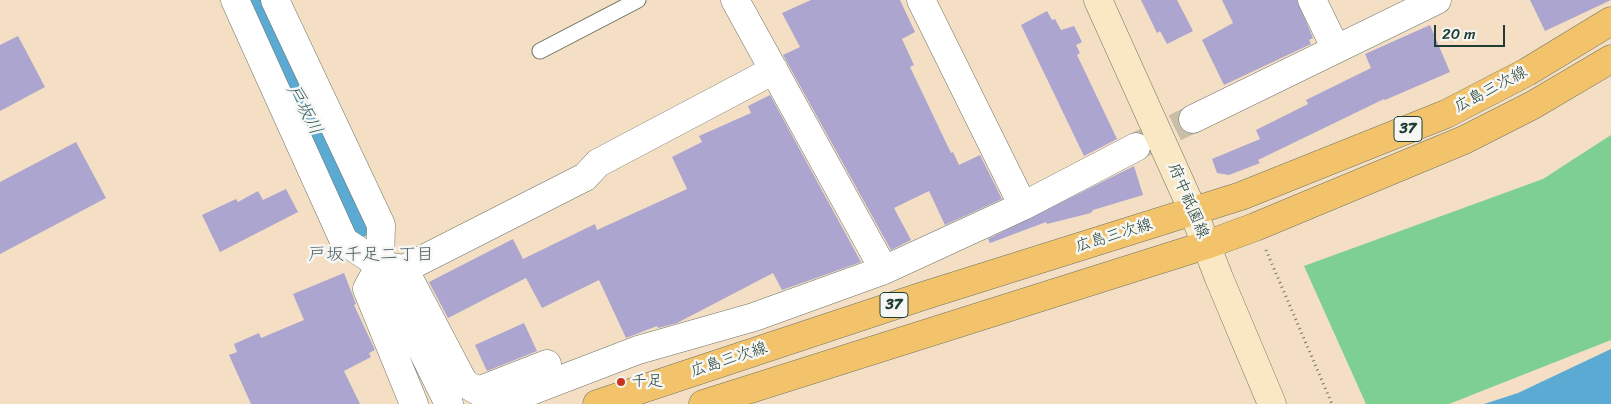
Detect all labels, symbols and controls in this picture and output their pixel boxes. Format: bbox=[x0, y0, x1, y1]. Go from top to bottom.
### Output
scale bar bbox=[1436, 15, 1507, 47]
text: 20 m bbox=[1442, 21, 1476, 47]
street label: 広島三次線 bbox=[1451, 63, 1531, 117]
water label: 戸坂川 bbox=[282, 81, 326, 139]
road number: 37 bbox=[1394, 116, 1422, 142]
street label: 府中祇園線 bbox=[1164, 160, 1212, 242]
street label: 広島三次線 bbox=[1073, 215, 1155, 257]
district label: 戸坂千足二丁目 bbox=[308, 244, 434, 266]
road number: 37 bbox=[880, 292, 908, 318]
street label: 広島三次線 bbox=[688, 339, 770, 381]
place label: 千足 bbox=[631, 372, 663, 392]
marker: 千足 bbox=[615, 376, 627, 388]

